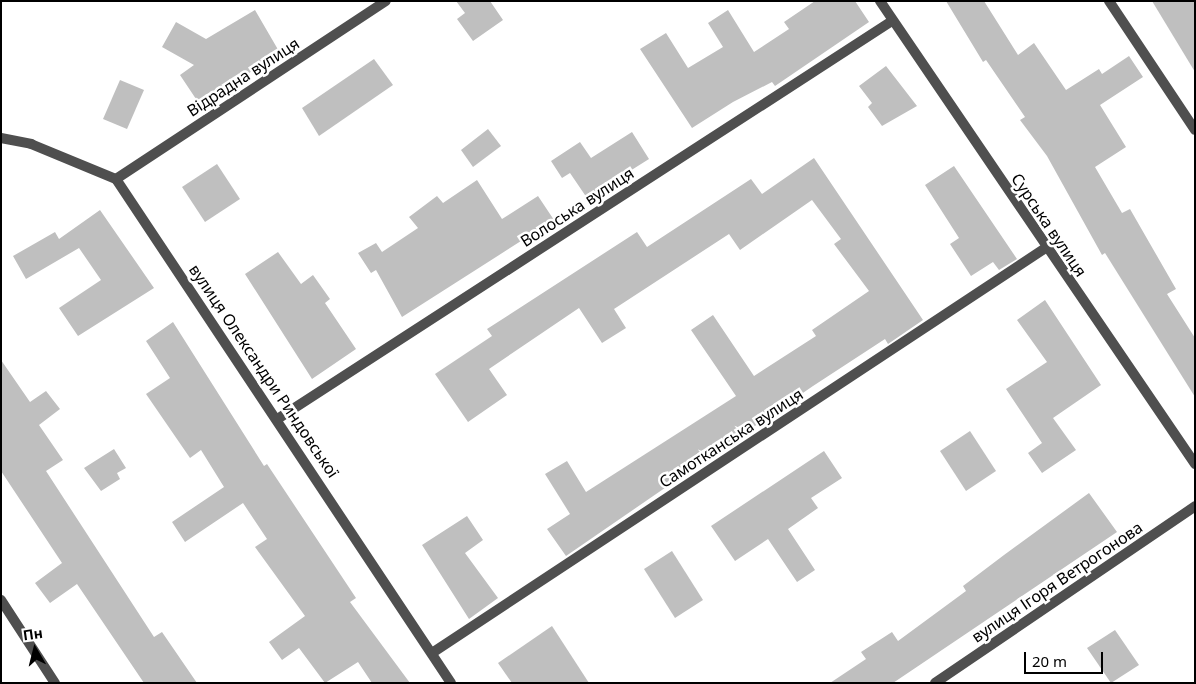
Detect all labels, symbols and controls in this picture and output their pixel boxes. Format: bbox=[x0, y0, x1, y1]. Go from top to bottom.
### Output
street label: Відрадна вулиця bbox=[183, 34, 303, 120]
street label: Волоська вулиця bbox=[517, 163, 637, 251]
street label: Сурська вулиця bbox=[1007, 170, 1091, 280]
street label: вулиця Олександри Риндовської bbox=[185, 261, 343, 481]
street label: Самотканська вулиця bbox=[656, 384, 806, 492]
street label: вулиця Ігоря Ветрогонова bbox=[968, 518, 1146, 646]
text: Пн bbox=[22, 623, 44, 644]
north arrow bbox=[10, 624, 60, 674]
scale bar bbox=[1026, 642, 1105, 674]
text: 20 m bbox=[1032, 651, 1067, 671]

